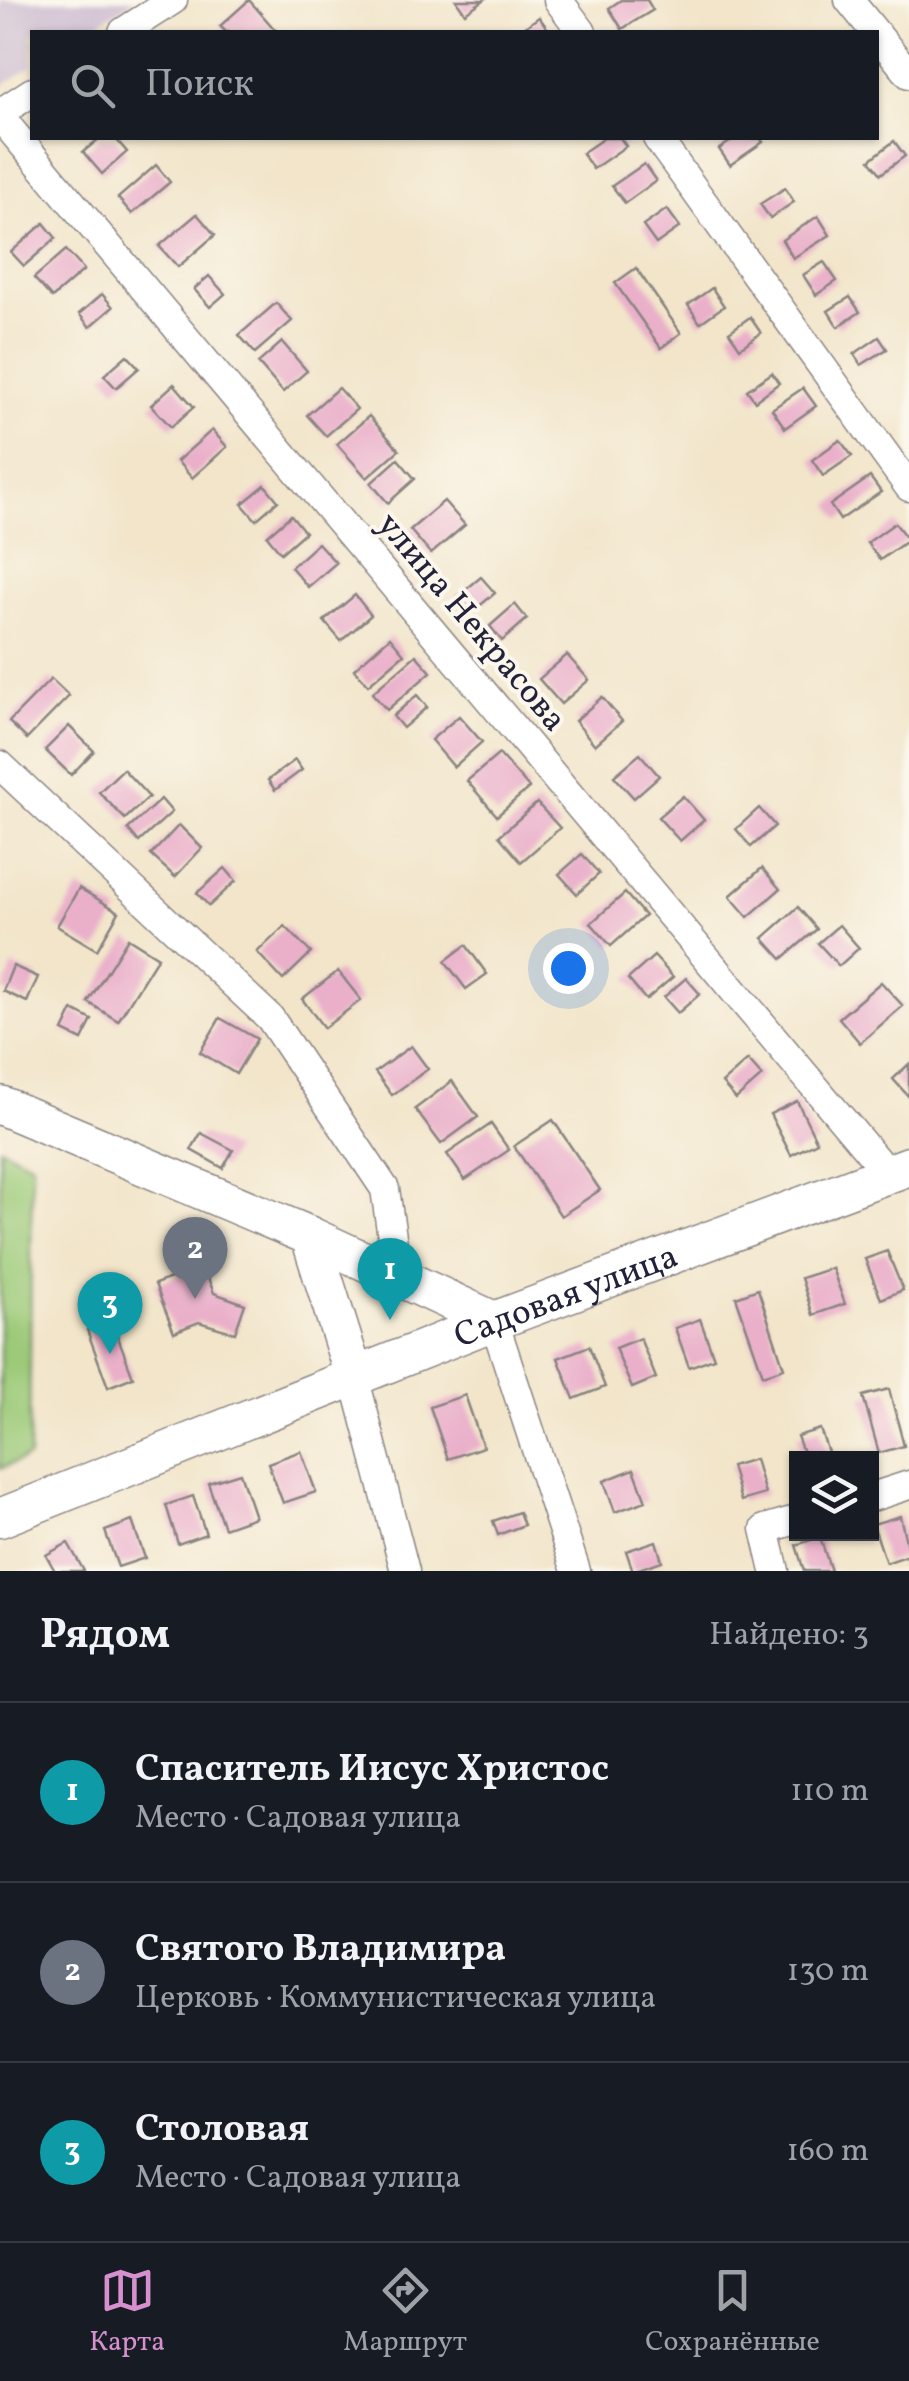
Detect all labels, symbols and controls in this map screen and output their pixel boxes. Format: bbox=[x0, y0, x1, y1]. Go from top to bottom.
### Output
search box bbox=[30, 30, 879, 140]
icon: search bbox=[65, 58, 120, 113]
text: Поиск bbox=[145, 59, 254, 112]
street label: улица Некрасова bbox=[365, 503, 577, 743]
your location bbox=[543, 943, 594, 994]
pin: 2 bbox=[162, 1216, 228, 1299]
street label: Садовая улица bbox=[448, 1233, 685, 1362]
pin: 1 bbox=[358, 1238, 422, 1320]
pin: 3 bbox=[78, 1272, 142, 1354]
map controls bbox=[789, 1451, 879, 1541]
button: layers bbox=[789, 1451, 879, 1541]
text: Рядом bbox=[40, 1607, 170, 1666]
text: Найдено: 3 bbox=[709, 1614, 869, 1658]
text: Спаситель Иисус Христос bbox=[135, 1744, 609, 1797]
text: 1 bbox=[66, 1770, 79, 1814]
text: 110 m bbox=[790, 1770, 869, 1814]
text: Место · Садовая улица bbox=[135, 1797, 461, 1841]
text: Святого Владимира bbox=[135, 1924, 506, 1977]
text: 2 bbox=[64, 1950, 81, 1994]
text: 130 m bbox=[787, 1950, 869, 1994]
text: Церковь · Коммунистическая улица bbox=[135, 1977, 656, 2021]
text: Столовая bbox=[135, 2104, 309, 2157]
text: 3 bbox=[64, 2130, 81, 2174]
text: 160 m bbox=[786, 2130, 869, 2174]
text: Место · Садовая улица bbox=[135, 2157, 461, 2201]
tab: Карта bbox=[89, 2263, 165, 2362]
tab: Маршрут bbox=[343, 2263, 467, 2362]
tab: Сохранённые bbox=[645, 2263, 820, 2362]

